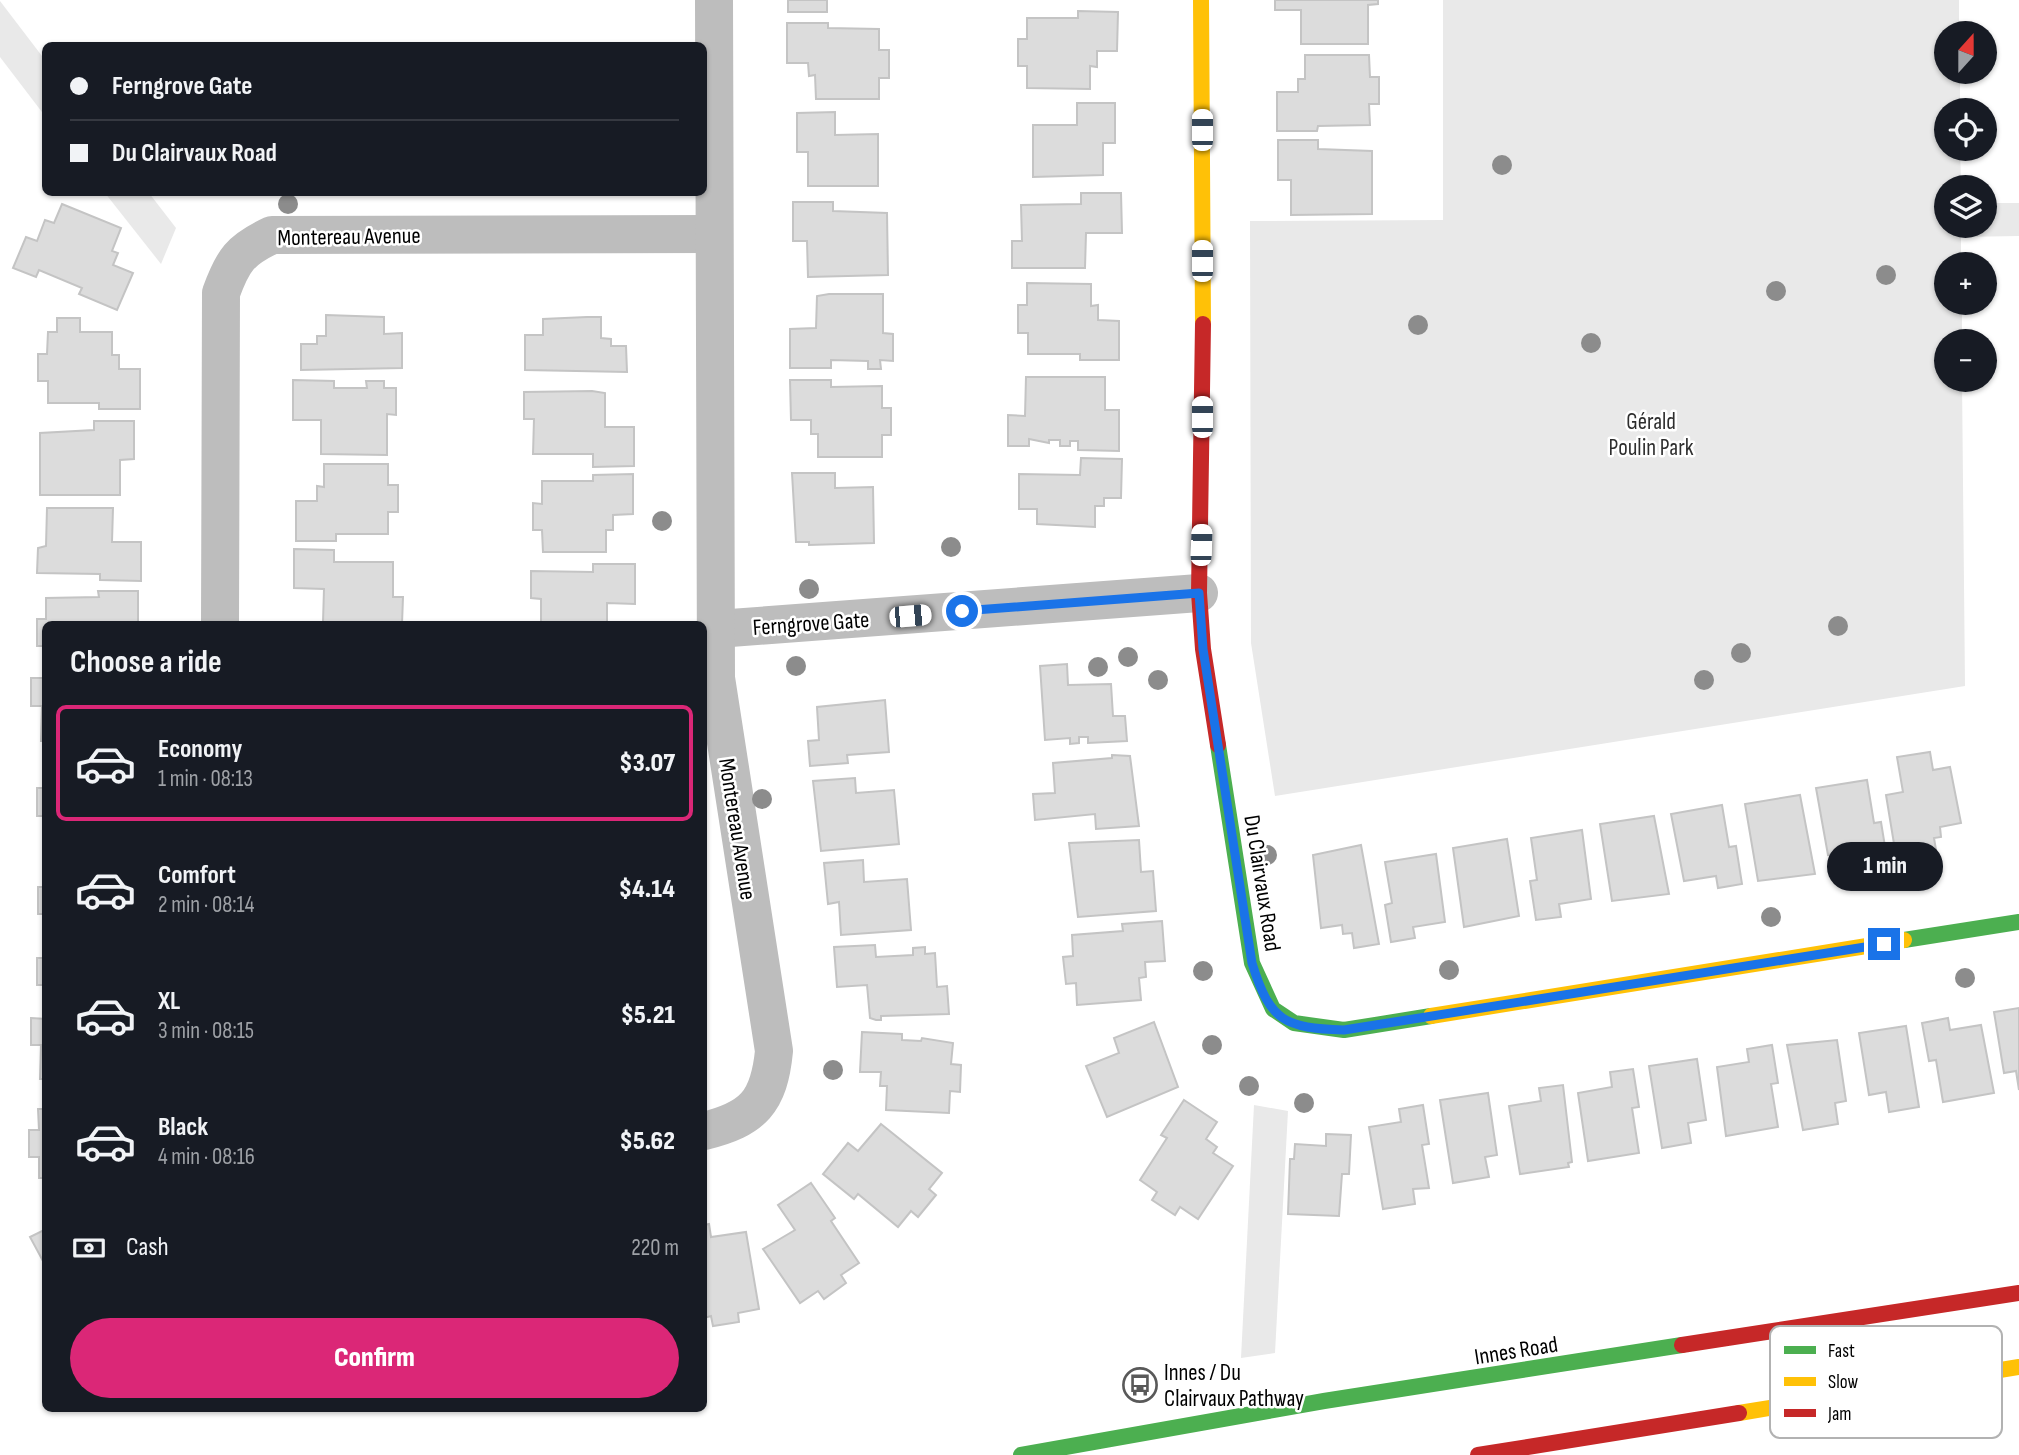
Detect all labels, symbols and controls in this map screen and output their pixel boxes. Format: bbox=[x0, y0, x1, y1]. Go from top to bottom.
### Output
north arrow bbox=[1934, 21, 1997, 84]
map controls bbox=[1934, 21, 1997, 392]
text: Ferngrove Gate bbox=[112, 71, 252, 102]
button: locate bbox=[1934, 98, 1997, 161]
car bbox=[1192, 109, 1213, 151]
text: Du Clairvaux Road bbox=[112, 138, 277, 169]
button: layers bbox=[1934, 175, 1997, 238]
street label: Montereau Avenue bbox=[277, 222, 421, 252]
car bbox=[1192, 240, 1213, 282]
button: + bbox=[1934, 252, 1997, 315]
button: − bbox=[1934, 329, 1997, 392]
car bbox=[1192, 396, 1213, 438]
park label: Gérald Poulin Park bbox=[1608, 408, 1694, 462]
car bbox=[1190, 524, 1213, 566]
route start bbox=[946, 595, 978, 627]
car bbox=[889, 604, 932, 628]
street label: Ferngrove Gate bbox=[752, 606, 870, 642]
text: Choose a ride bbox=[70, 643, 222, 682]
icon: car bbox=[74, 732, 137, 795]
text: Economy bbox=[158, 734, 242, 765]
text: $3.07 bbox=[619, 748, 675, 779]
street label: Montereau Avenue bbox=[712, 756, 762, 902]
text: 1 min · 08:13 bbox=[158, 765, 253, 793]
street label: Du Clairvaux Road bbox=[1237, 813, 1287, 953]
callout: 1 min bbox=[1826, 842, 1942, 892]
text: 1 min bbox=[1863, 852, 1907, 880]
icon: car bbox=[74, 858, 137, 921]
text: Comfort bbox=[158, 860, 236, 891]
text: $4.14 bbox=[619, 874, 675, 905]
text: 2 min · 08:14 bbox=[158, 891, 254, 919]
route end bbox=[1868, 928, 1900, 960]
icon: car bbox=[74, 984, 137, 1047]
text: XL bbox=[158, 986, 180, 1017]
text: $5.21 bbox=[621, 1000, 675, 1031]
text: 3 min · 08:15 bbox=[158, 1017, 254, 1045]
icon: car bbox=[74, 1110, 137, 1173]
text: Black bbox=[158, 1112, 208, 1143]
text: $5.62 bbox=[619, 1126, 675, 1157]
text: 4 min · 08:16 bbox=[158, 1143, 255, 1171]
icon: cash bbox=[70, 1229, 108, 1267]
text: Cash bbox=[126, 1232, 169, 1263]
text: 220 m bbox=[631, 1234, 679, 1262]
button: Confirm bbox=[70, 1318, 679, 1398]
legend bbox=[1770, 1326, 2002, 1438]
street label: Innes Road bbox=[1473, 1331, 1560, 1371]
text: Fast bbox=[1828, 1340, 1855, 1363]
place label: Innes / Du Clairvaux Pathway bbox=[1164, 1359, 1304, 1413]
bus stop icon: Innes / Du Clairvaux Pathway bbox=[1121, 1366, 1159, 1404]
text: Slow bbox=[1828, 1371, 1858, 1394]
text: Jam bbox=[1827, 1403, 1851, 1426]

